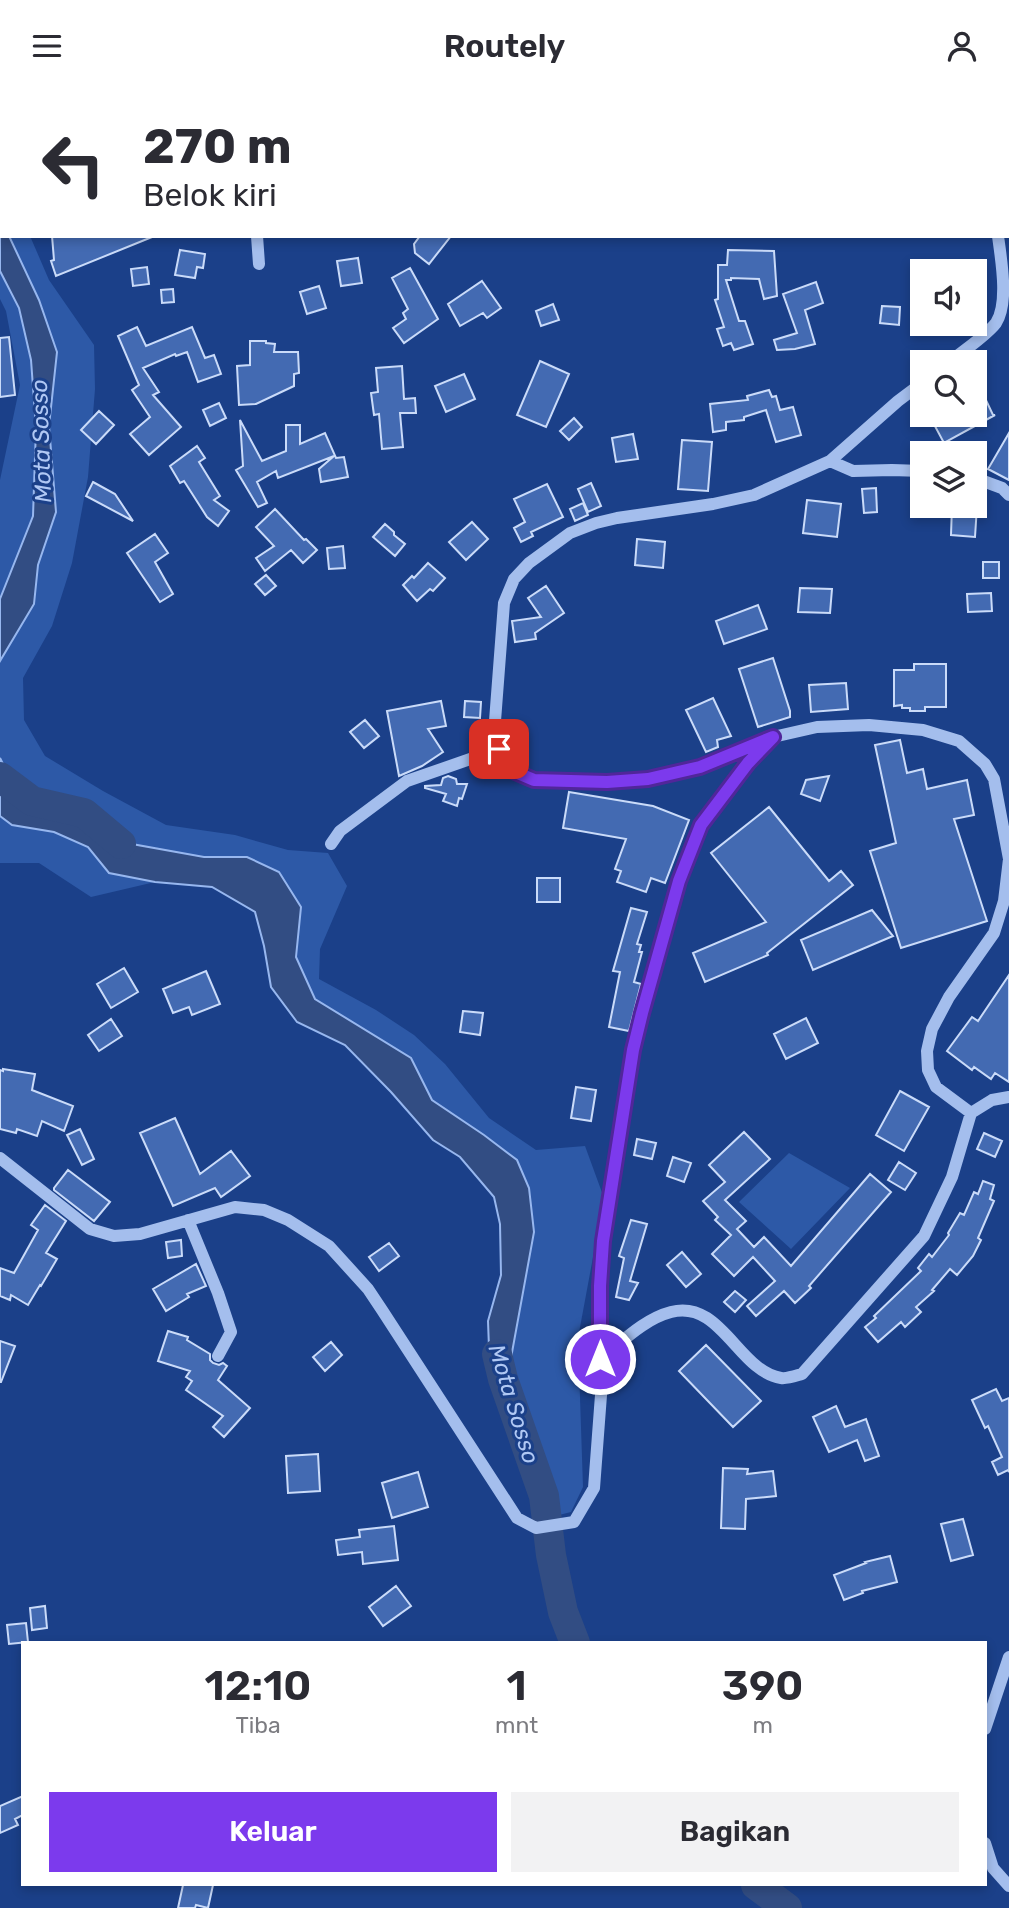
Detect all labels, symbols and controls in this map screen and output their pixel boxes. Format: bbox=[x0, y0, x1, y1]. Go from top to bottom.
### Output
icon: menu bbox=[28, 27, 66, 65]
text: Routely bbox=[444, 27, 565, 65]
icon: person bbox=[943, 27, 981, 65]
text: 270 m bbox=[143, 117, 292, 175]
icon: left bbox=[28, 119, 119, 210]
text: Belok kiri bbox=[143, 176, 277, 214]
map controls bbox=[910, 259, 987, 518]
button: sound bbox=[910, 259, 987, 336]
button: search bbox=[910, 350, 987, 427]
water label: Mota Sosso bbox=[25, 379, 57, 503]
button: layers bbox=[910, 441, 987, 518]
pin bbox=[469, 719, 529, 779]
icon: arrive bbox=[480, 730, 518, 768]
position arrow bbox=[563, 1322, 637, 1396]
water label: Mota Sosso bbox=[483, 1341, 545, 1467]
text: 12:10 bbox=[205, 1661, 311, 1711]
text: 1 bbox=[507, 1661, 527, 1711]
text: 390 bbox=[722, 1661, 803, 1711]
text: Tiba bbox=[235, 1711, 281, 1739]
text: mnt bbox=[495, 1711, 538, 1739]
text: m bbox=[752, 1711, 773, 1739]
button: Keluar bbox=[49, 1792, 497, 1872]
button: Bagikan bbox=[511, 1792, 959, 1872]

